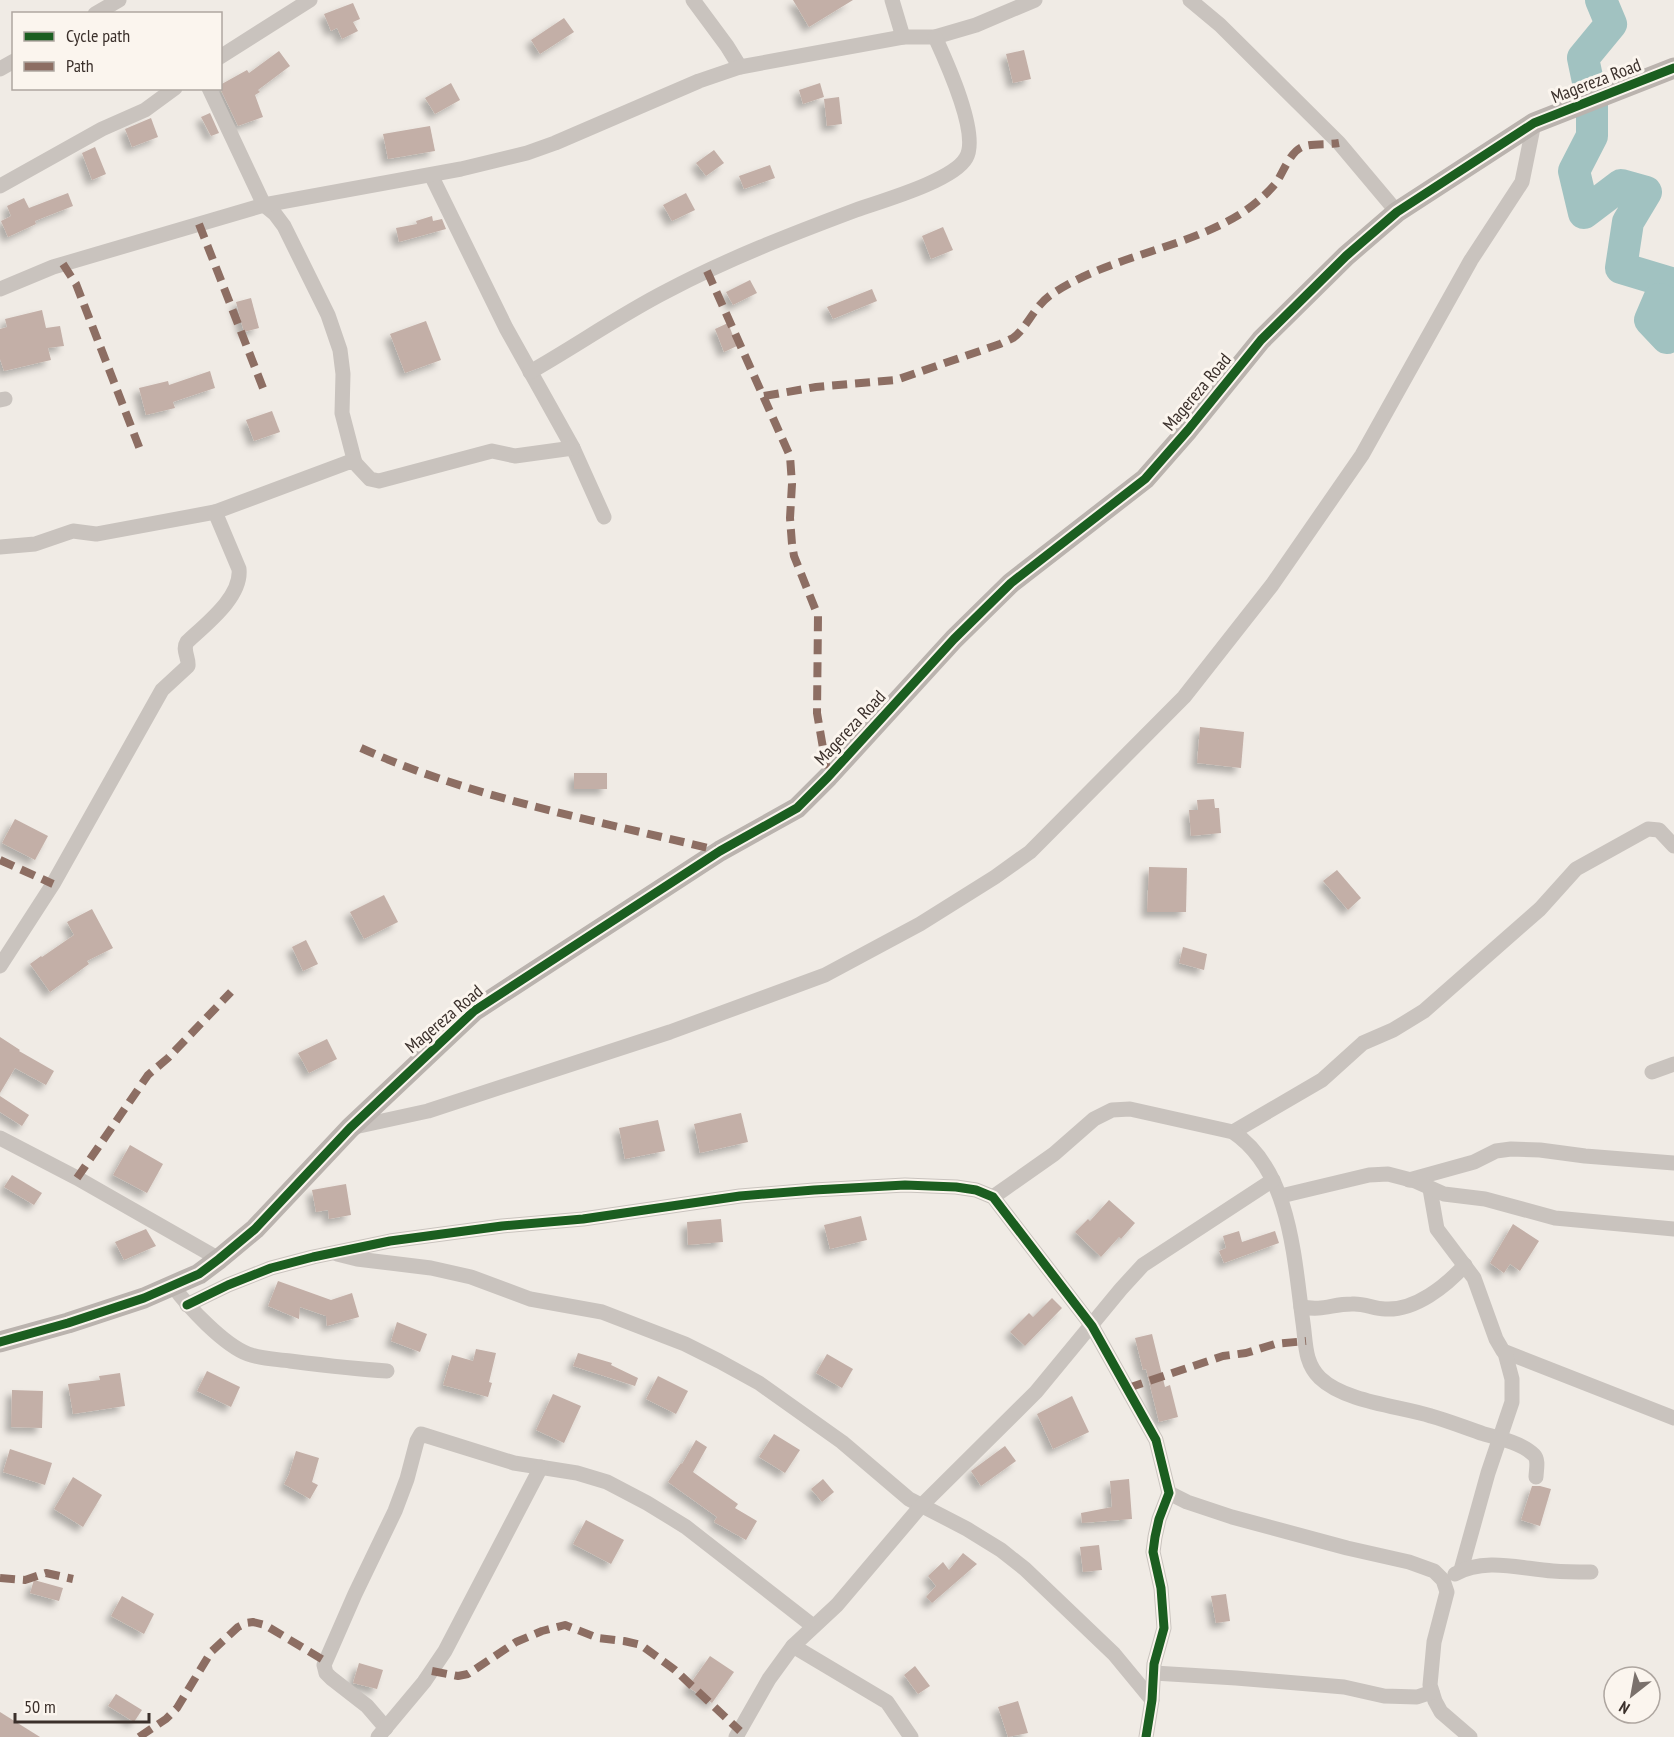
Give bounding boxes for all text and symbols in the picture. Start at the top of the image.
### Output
legend [12,12,222,90]
text: Cycle path [66,24,130,47]
street label: Magereza Road [1548,53,1644,108]
text: Path [66,54,94,77]
street label: Magereza Road [1157,348,1236,435]
street label: Magereza Road [809,685,890,770]
street label: Magereza Road [400,979,487,1058]
north arrow [1602,1665,1662,1725]
scale bar [15,1686,148,1724]
text: 50 m [24,1695,56,1718]
text: N [1615,1697,1633,1719]

